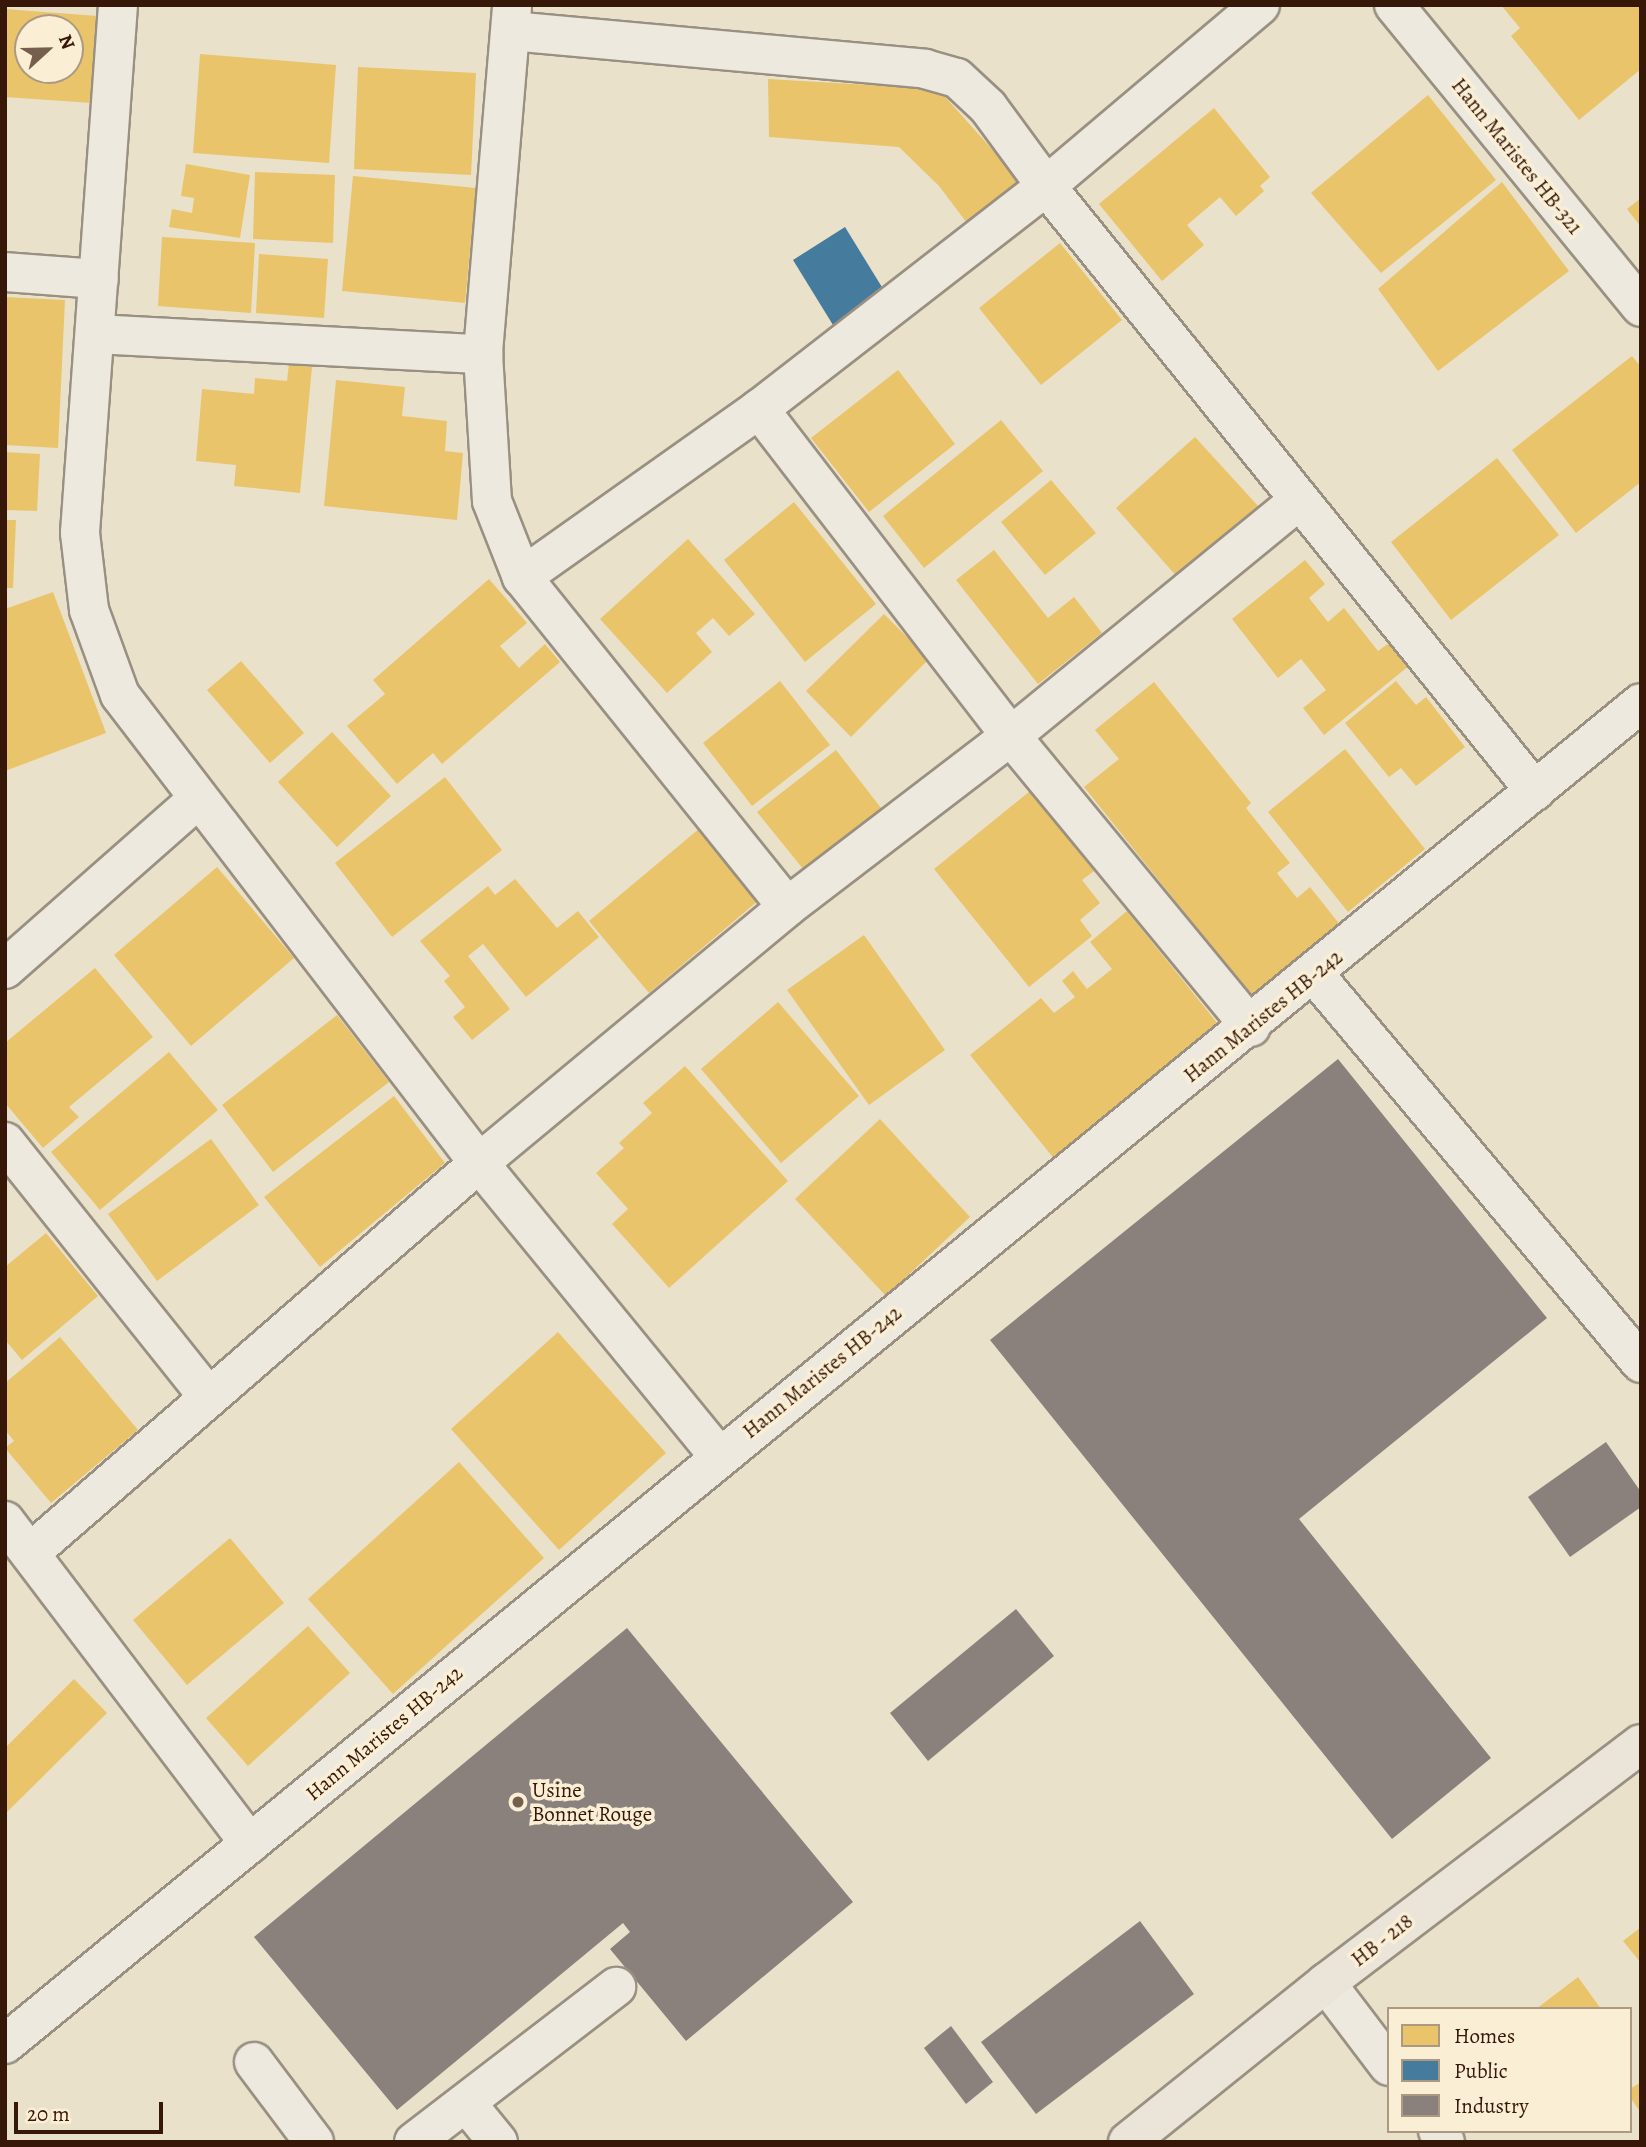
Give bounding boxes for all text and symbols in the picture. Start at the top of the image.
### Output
north arrow [14,14,84,84]
text: N [52,31,81,53]
street label: Hann Maristes HB-321 [1446,73,1588,239]
street label: Hann Maristes HB-242 [1179,944,1347,1088]
street label: Hann Maristes HB-242 [738,1300,906,1444]
street label: Hann Maristes HB-242 [300,1660,468,1806]
place label: Usine Bonnet Rouge [532,1777,652,1827]
marker: Usine Bonnet Rouge [510,1794,526,1810]
street label: HB - 218 [1346,1908,1418,1972]
legend [1387,2007,1632,2133]
text: Homes [1454,2022,1515,2050]
text: Public [1454,2057,1508,2085]
scale bar [18,2088,166,2132]
text: Industry [1454,2092,1529,2120]
text: 20 m [27,2100,70,2128]

